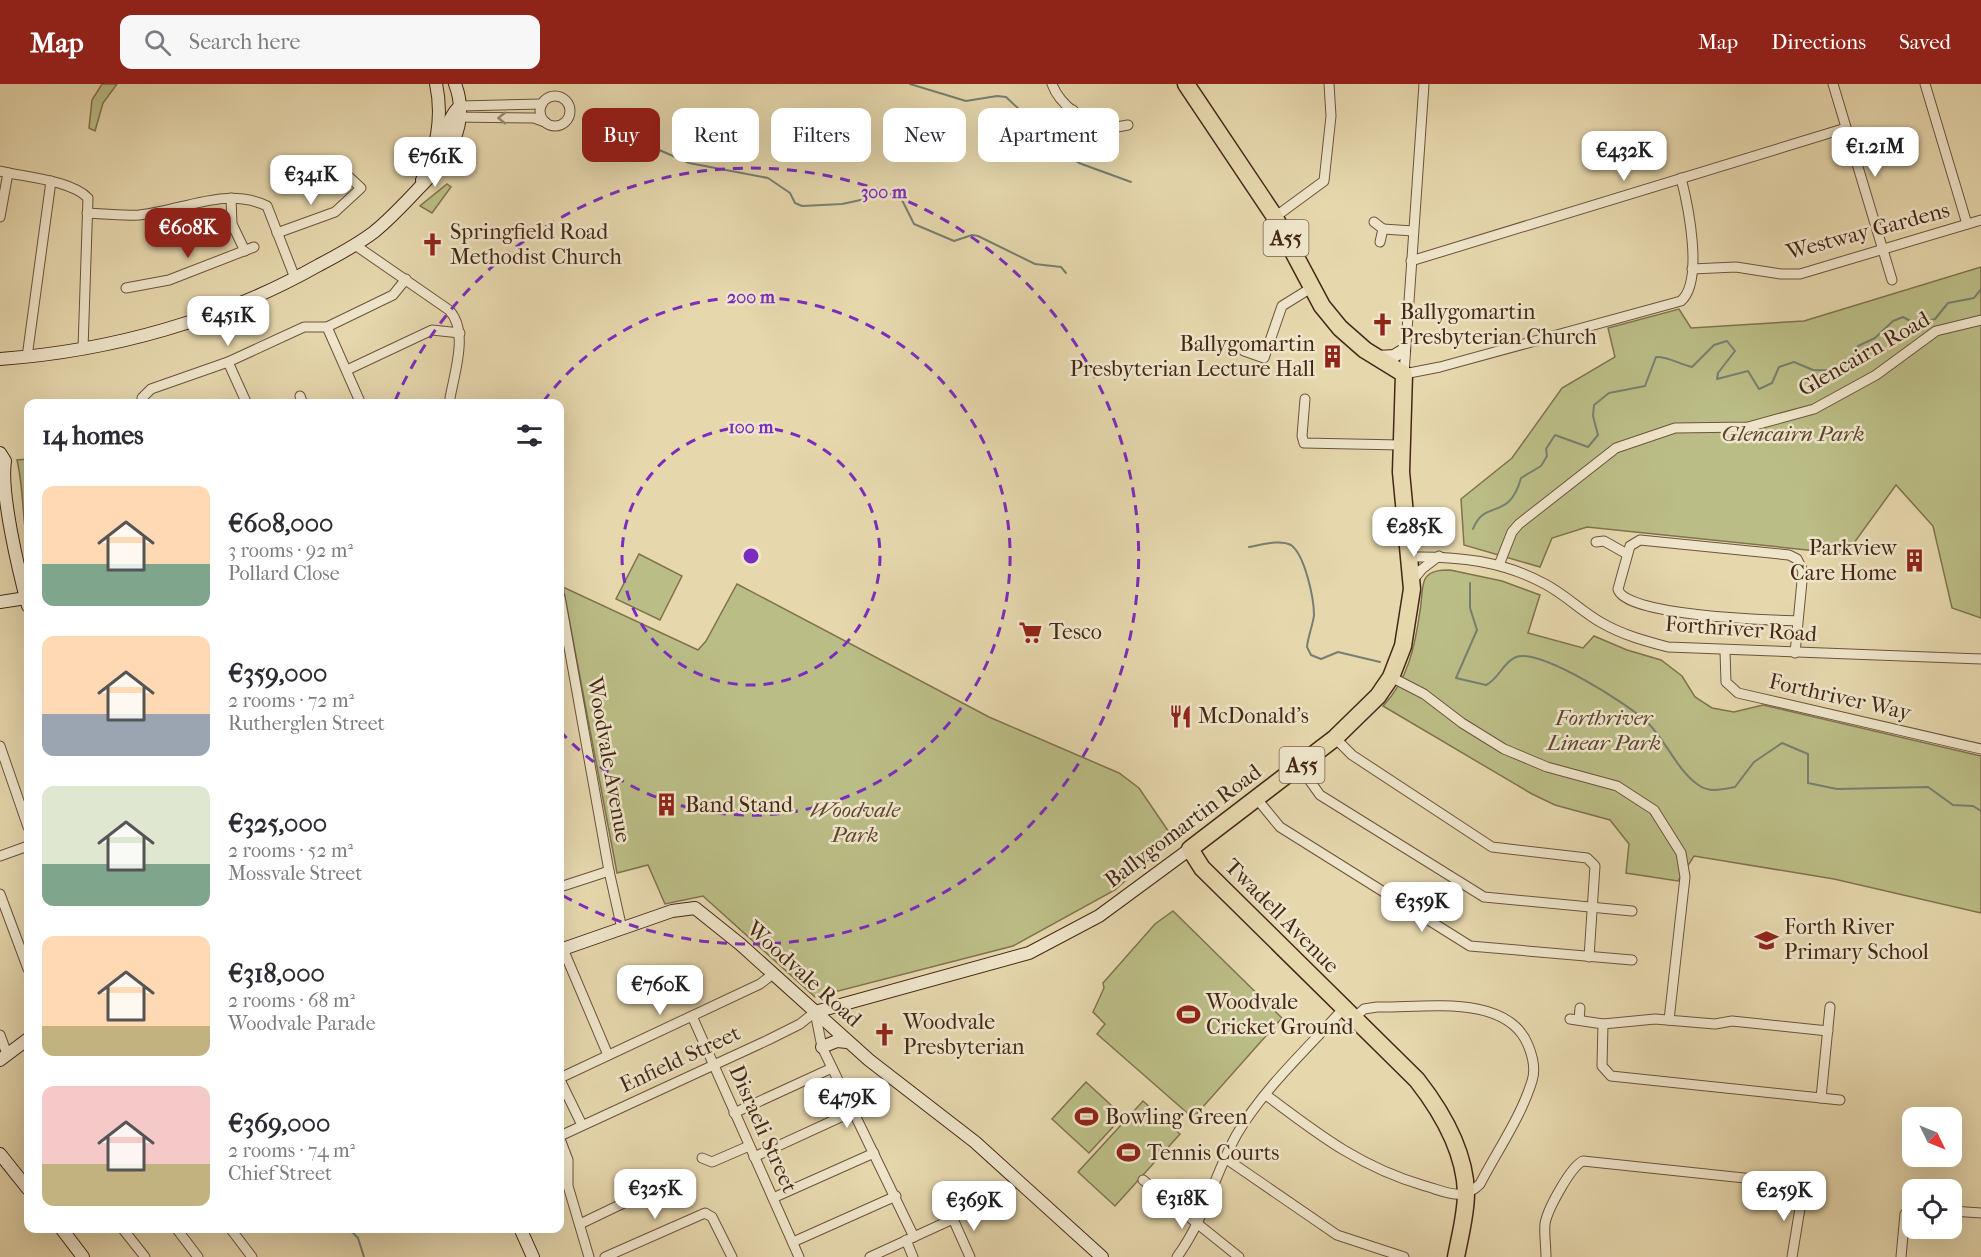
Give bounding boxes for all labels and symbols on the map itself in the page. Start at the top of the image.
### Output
one-way arrow [498,112,507,124]
pin: €1.21M [1826,127,1924,178]
pin: €432K [1582,131,1666,182]
pin: €761K [393,137,477,188]
pin: €341K [269,155,353,206]
text: 300 m [861,182,908,203]
street label: Westway Gardens [1783,197,1953,266]
pin: €608K [146,208,230,259]
place label: Springfield Road Methodist Church [450,219,622,270]
road number: A55 [1264,220,1308,256]
church icon: Springfield Road Methodist Church [419,232,445,258]
text: 200 m [727,287,776,308]
pin: €451K [186,296,270,347]
place label: Ballygomartin Presbyterian Church [1400,299,1598,350]
street label: Glencairn Road [1794,305,1935,402]
church icon: Ballygomartin Presbyterian Church [1369,312,1395,338]
place label: Ballygomartin Presbyterian Lecture Hall [1070,331,1315,382]
building icon: Ballygomartin Presbyterian Lecture Hall [1320,344,1346,370]
text: 100 m [728,417,775,438]
park label: Glencairn Park [1722,421,1864,447]
pin: €285K [1372,507,1456,558]
place label: Parkview Care Home [1790,535,1898,586]
centre of rings [741,546,761,566]
building icon: Parkview Care Home [1902,548,1928,574]
street label: Forthriver Road [1664,611,1819,647]
supermarket icon: Tesco [1018,619,1044,645]
place label: Tesco [1049,619,1102,645]
street label: Forthriver Way [1766,668,1915,726]
street label: Woodvale Avenue [581,674,636,845]
restaurant icon: McDonald's [1167,703,1193,729]
place label: McDonald's [1198,703,1309,729]
park label: Forthriver Linear Park [1545,705,1661,756]
road number: A55 [1280,747,1324,783]
street label: Ballygomartin Road [1100,758,1267,893]
building icon: Band Stand [654,792,680,818]
place label: Band Stand [685,792,794,818]
park label: Woodvale Park [810,797,901,848]
street label: Twadell Avenue [1219,853,1345,979]
pin: €359K [1380,882,1464,933]
place label: Forth River Primary School [1784,914,1929,965]
street label: Woodvale Road [740,915,868,1033]
school or university icon: Forth River Primary School [1753,927,1779,953]
pin: €760K [618,965,702,1016]
place label: Woodvale Cricket Ground [1205,989,1354,1040]
sports icon: Woodvale Cricket Ground [1175,1002,1201,1028]
place label: Woodvale Presbyterian [902,1009,1025,1060]
street label: Enfield Street [616,1020,745,1098]
church icon: Woodvale Presbyterian [872,1022,898,1048]
street label: Disraeli Street [723,1061,803,1197]
pin: €479K [805,1078,889,1129]
sports icon: Bowling Green [1074,1104,1100,1130]
place label: Bowling Green [1105,1104,1248,1130]
north arrow [1902,1107,1962,1167]
sports icon: Tennis Courts [1116,1140,1142,1166]
place label: Tennis Courts [1147,1140,1279,1166]
pin: €325K [613,1169,697,1220]
pin: €259K [1742,1171,1826,1222]
pin: €318K [1140,1179,1224,1230]
pin: €369K [932,1181,1016,1232]

